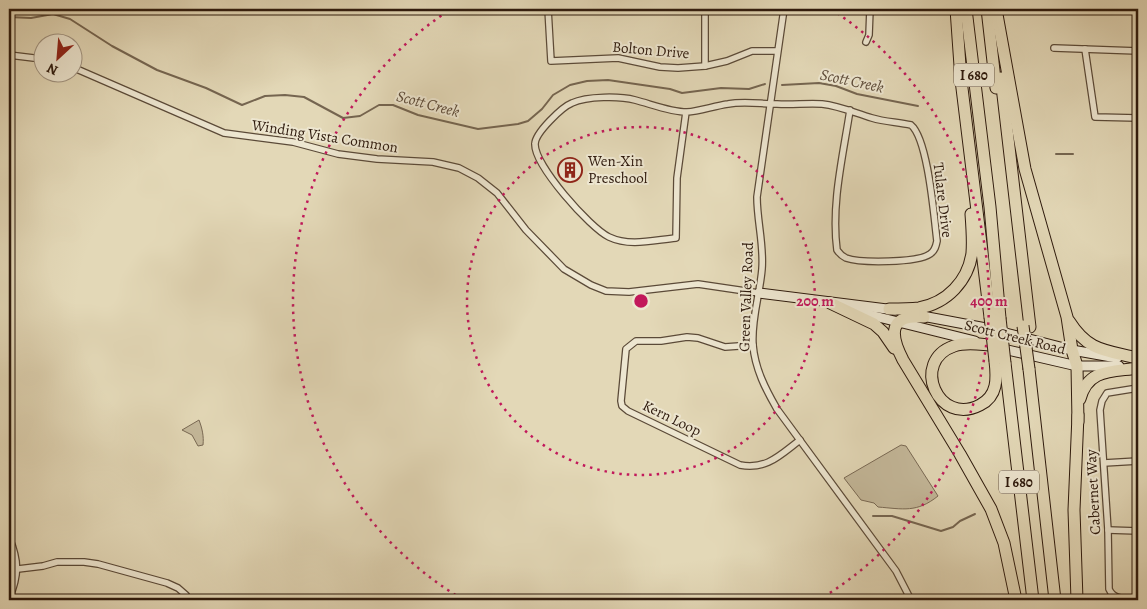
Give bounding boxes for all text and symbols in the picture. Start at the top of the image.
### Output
north arrow [32,32,82,82]
street label: Bolton Drive [612,37,691,63]
text: N [44,58,61,80]
water label: Scott Creek [818,64,886,98]
road number: I 680 [954,64,994,86]
water label: Scott Creek [394,85,462,123]
street label: Winding Vista Common [249,114,400,157]
place label: Wen-Xin Preschool [587,151,648,188]
building icon: Wen-Xin Preschool [557,157,583,183]
street label: Tulare Drive [928,161,958,239]
street label: Green Valley Road [734,241,758,352]
text: 200 m [796,291,834,311]
text: 400 m [970,291,1008,311]
centre of rings [632,292,650,310]
street label: Scott Creek Road [962,315,1069,360]
street label: Kern Loop [639,395,705,441]
street label: Cabernet Way [1081,448,1105,535]
road number: I 680 [999,471,1039,494]

